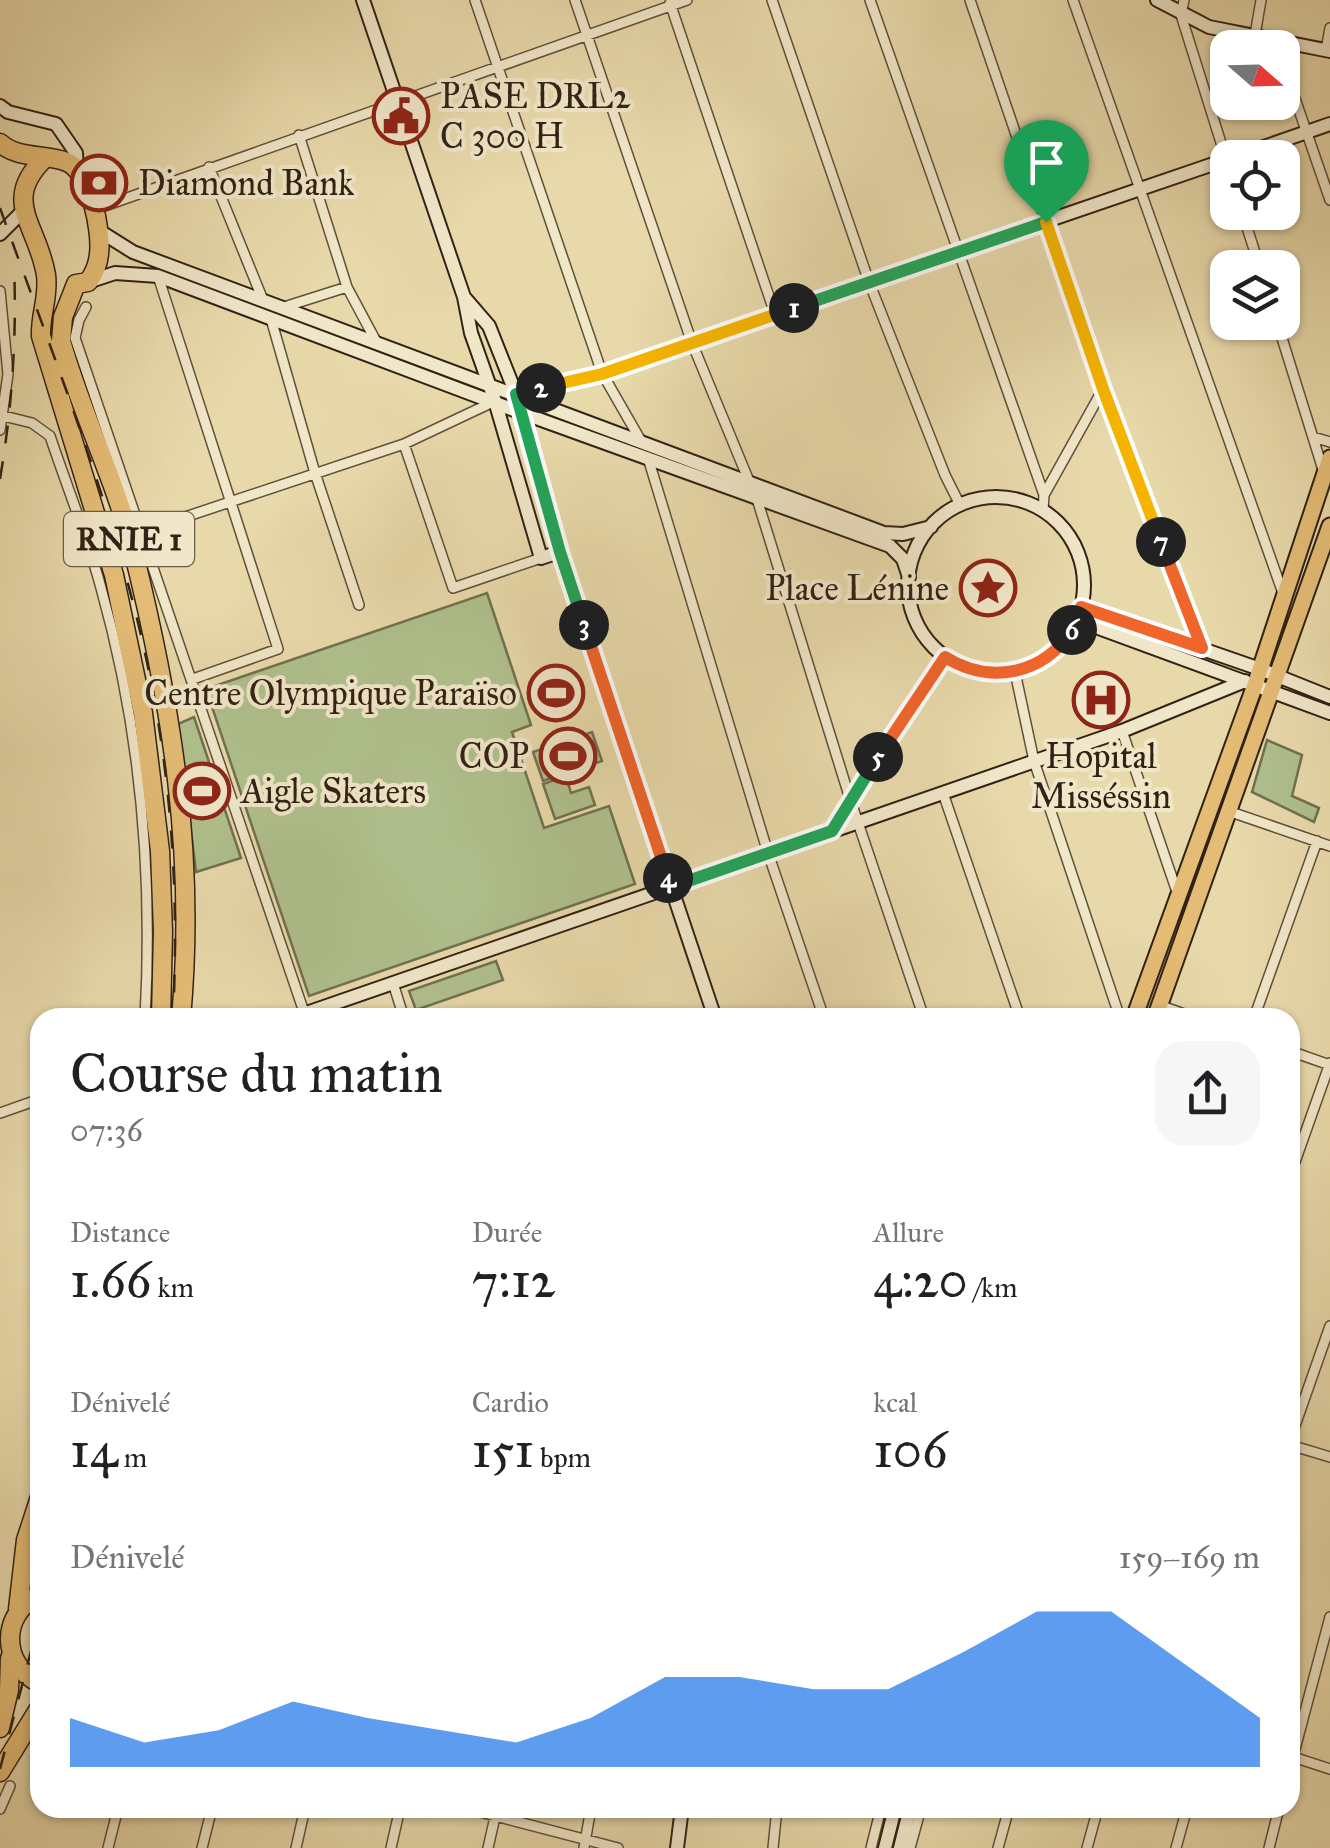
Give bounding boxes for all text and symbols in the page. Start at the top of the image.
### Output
north arrow [1210,30,1300,120]
map controls [1210,30,1300,340]
place label: PASE DRL2 C 300 H [440,75,631,158]
public building icon: PASE DRL2 C 300 H [371,86,431,146]
pin [1004,120,1089,223]
icon: arrive [1019,135,1074,190]
button: locate [1210,140,1300,230]
bank icon: Diamond Bank [69,153,129,213]
place label: Diamond Bank [138,162,355,205]
button: layers [1210,250,1300,340]
pin: 1 [769,283,819,333]
text: 1 [788,290,800,325]
pin: 2 [516,363,566,413]
text: 2 [534,370,548,405]
road number: RNIE 1 [64,512,194,566]
pin: 7 [1136,517,1186,567]
text: 7 [1154,524,1168,559]
place icon: Place Lénine [958,558,1018,618]
place label: Place Lénine [765,567,949,610]
pin: 3 [559,600,609,650]
pin: 6 [1047,605,1097,655]
text: 3 [578,607,590,642]
text: 6 [1065,612,1079,647]
sports icon: Centre Olympique Paraïso [526,663,586,723]
hospital icon: Hopital Misséssin [1071,670,1131,730]
place label: Centre Olympique Paraïso [144,672,517,715]
sports icon: COP [538,726,598,786]
pin: 5 [853,732,903,782]
place label: COP [459,735,529,778]
place label: Hopital Misséssin [1031,735,1171,818]
text: 5 [871,739,885,774]
sports icon: Aigle Skaters [172,761,232,821]
place label: Aigle Skaters [239,770,426,813]
pin: 4 [643,853,693,903]
text: 4 [660,860,676,895]
text: Course du matin [70,1040,443,1107]
button: share [1155,1041,1260,1146]
text: 07:36 [70,1111,143,1150]
text: Distance [70,1215,170,1250]
text: Durée [472,1215,542,1250]
text: Allure [873,1215,944,1250]
text: 1.66 [70,1250,151,1311]
text: 7:12 [472,1250,555,1311]
text: 4:20 [873,1250,968,1311]
text: km [151,1270,194,1305]
text: /km [968,1270,1018,1305]
text: Dénivelé [70,1385,170,1420]
text: Cardio [472,1385,549,1420]
text: kcal [873,1385,917,1420]
text: 14 [70,1420,118,1481]
text: 151 [472,1420,534,1481]
text: 106 [873,1420,948,1481]
text: m [118,1440,147,1475]
text: bpm [534,1440,591,1475]
text: Dénivelé [70,1538,185,1577]
text: 159–169 m [1119,1538,1260,1577]

